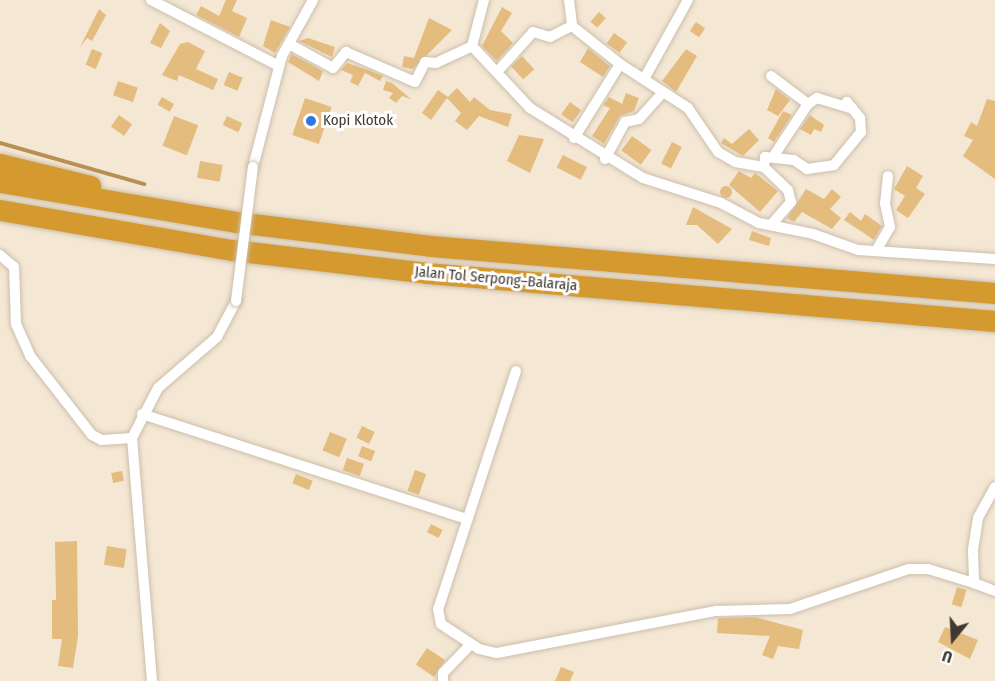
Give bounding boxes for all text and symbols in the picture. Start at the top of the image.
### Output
place label: Kopi Klotok [323,112,393,130]
marker: Kopi Klotok [304,114,318,128]
street label: Jalan Tol Serpong–Balaraja [414,263,578,295]
north arrow [923,609,983,669]
text: U [940,646,955,667]

